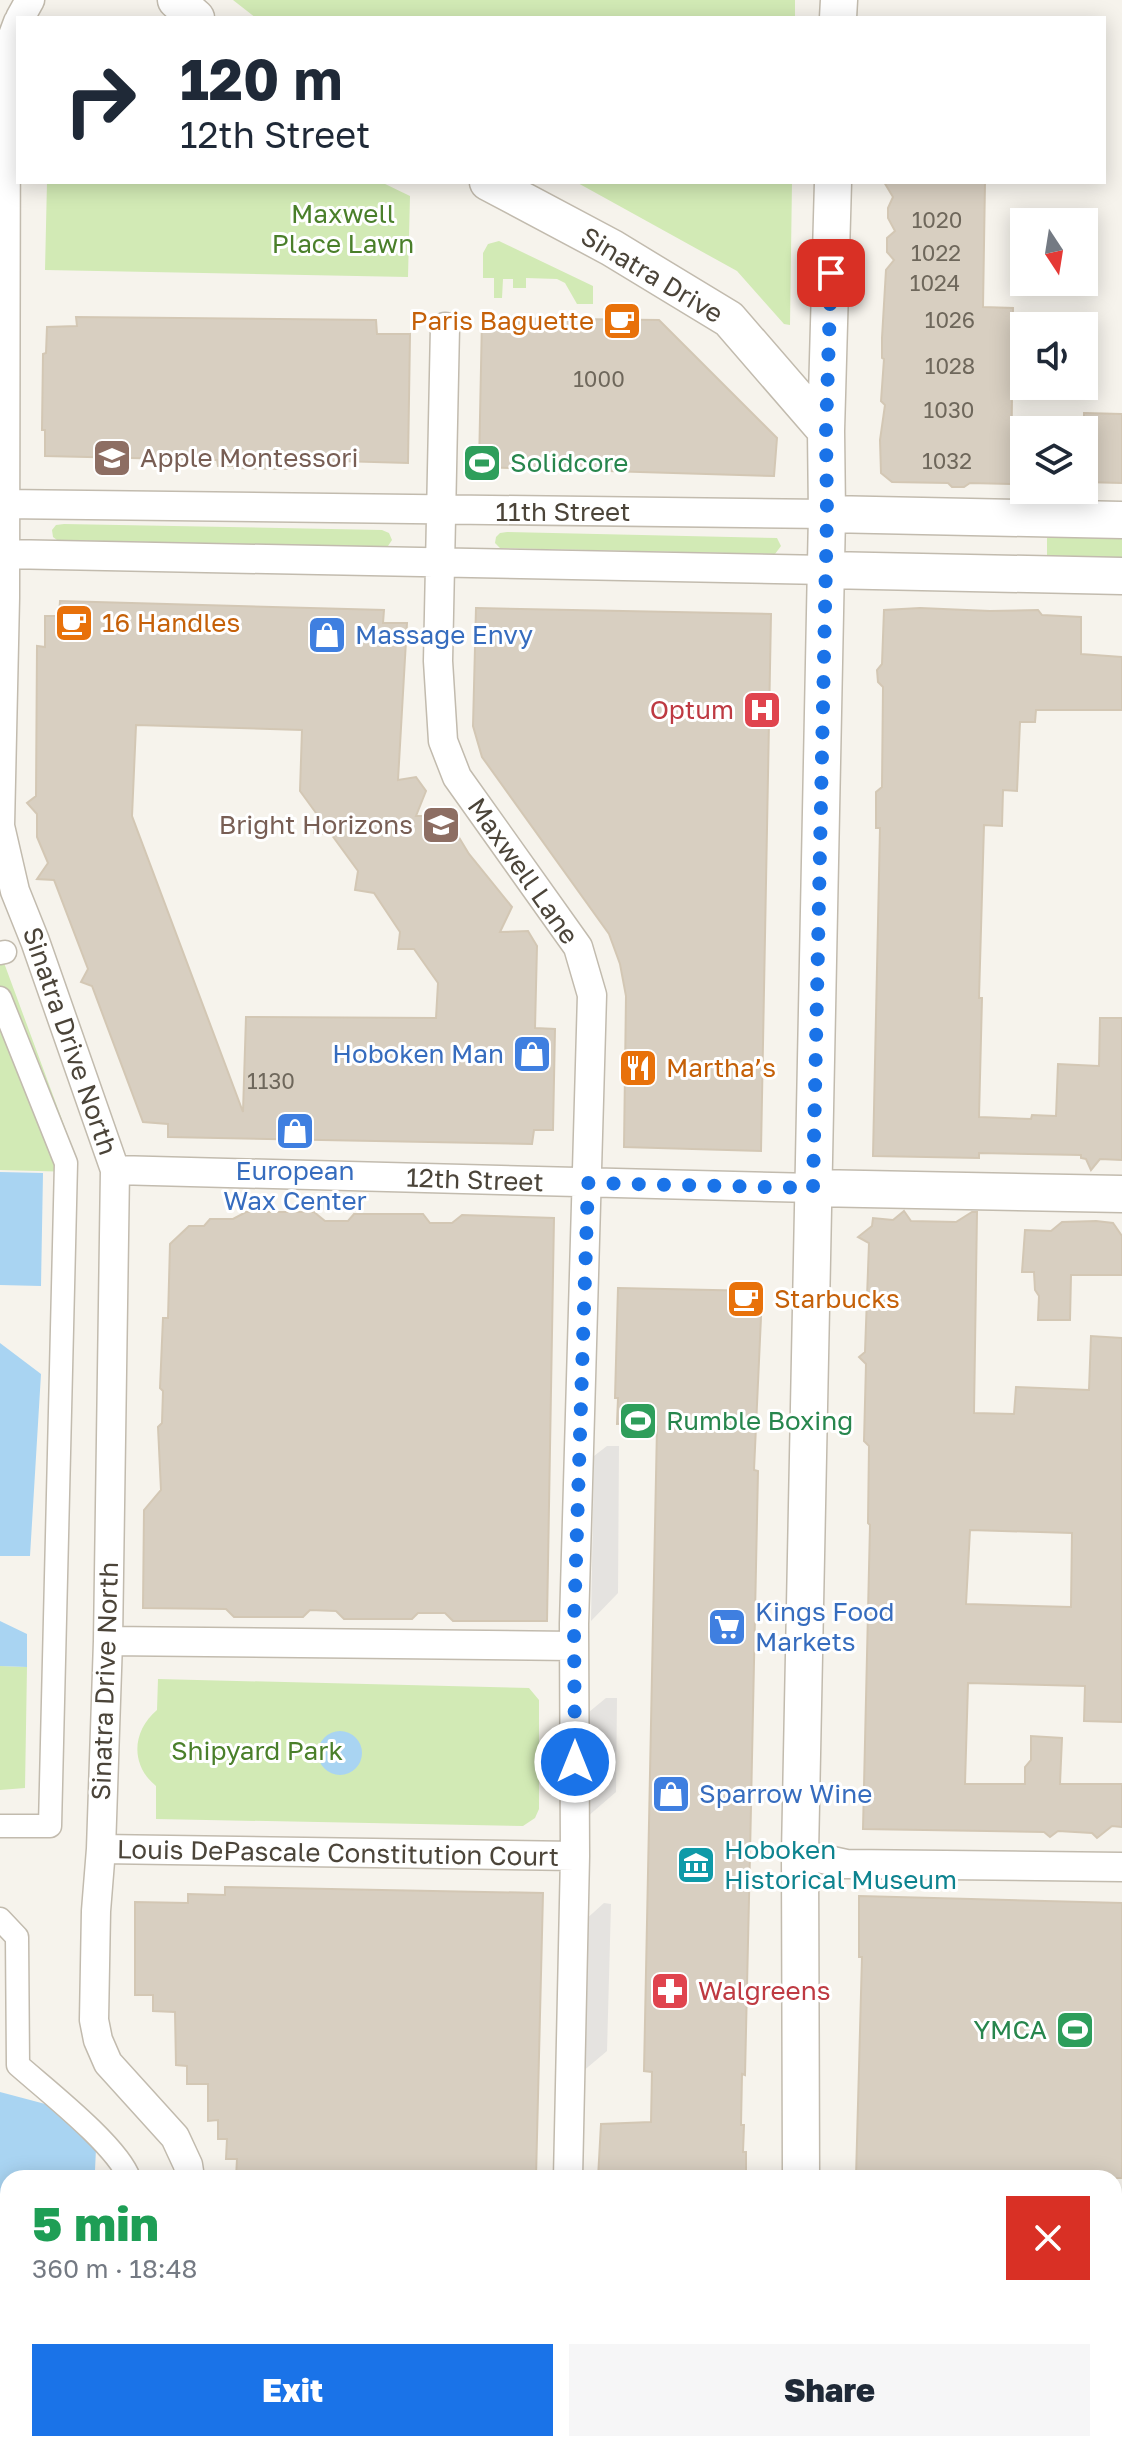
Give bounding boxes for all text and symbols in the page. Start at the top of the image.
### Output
text: 120 m [180,45,342,112]
icon: right [48,48,152,152]
text: 12th Street [180,113,370,156]
park label: Maxwell Place Lawn [272,198,414,259]
house number: 1020 [912,206,962,233]
north arrow [1010,208,1098,296]
map controls [1010,208,1098,504]
street label: Sinatra Drive [576,220,729,329]
pin [797,239,865,307]
house number: 1022 [911,239,961,266]
icon: arrive [809,251,853,295]
house number: 1024 [910,269,960,296]
cafe icon: Paris Baguette [601,300,643,342]
place label: Paris Baguette [411,305,594,336]
house number: 1026 [925,306,975,333]
button: sound [1010,312,1098,400]
house number: 1028 [925,352,975,379]
house number: 1000 [573,365,625,392]
house number: 1030 [924,396,974,423]
button: layers [1010,416,1098,504]
school or university icon: Apple Montessori [91,437,133,479]
place label: Apple Montessori [140,442,358,473]
sports icon: Solidcore [461,442,503,484]
place label: Solidcore [510,447,628,478]
house number: 1032 [922,447,972,474]
street label: 11th Street [495,496,631,527]
cafe icon: 16 Handles [53,602,95,644]
place label: 16 Handles [102,607,240,638]
shop icon: Massage Envy [306,614,348,656]
place label: Massage Envy [355,619,534,650]
hospital icon: Optum [741,689,783,731]
place label: Optum [650,694,734,725]
street label: Maxwell Lane [462,792,585,950]
school or university icon: Bright Horizons [420,804,462,846]
place label: Bright Horizons [219,809,413,840]
street label: Sinatra Drive North [17,923,124,1159]
shop icon: Hoboken Man [511,1033,553,1075]
place label: Hoboken Man [332,1038,504,1069]
restaurant icon: Martha’s [617,1047,659,1089]
place label: Martha’s [666,1052,776,1083]
house number: 1130 [247,1067,295,1094]
shop icon: European Wax Center [274,1110,316,1152]
place label: European Wax Center [223,1155,367,1216]
street label: 12th Street [406,1162,544,1197]
cafe icon: Starbucks [725,1278,767,1320]
place label: Starbucks [774,1283,900,1314]
sports icon: Rumble Boxing [617,1400,659,1442]
place label: Rumble Boxing [666,1405,853,1436]
street label: Sinatra Drive North [85,1561,124,1801]
place label: Kings Food Markets [755,1596,895,1657]
supermarket icon: Kings Food Markets [706,1606,748,1648]
position arrow [533,1720,617,1804]
park label: Shipyard Park [171,1735,343,1766]
shop icon: Sparrow Wine [650,1773,692,1815]
place label: Sparrow Wine [699,1778,872,1809]
street label: Louis DePascale Constitution Court [117,1833,559,1872]
place label: Hoboken Historical Museum [724,1834,957,1895]
museum icon: Hoboken Historical Museum [675,1844,717,1886]
pharmacy icon: Walgreens [649,1970,691,2012]
place label: Walgreens [698,1975,830,2006]
sports icon: YMCA [1054,2009,1096,2051]
place label: YMCA [973,2014,1047,2045]
text: 5 min [32,2194,159,2252]
button: close [1006,2196,1090,2280]
text: 360 m · 18:48 [32,2253,197,2284]
button: Exit [32,2344,553,2436]
button: Share [569,2344,1090,2436]

